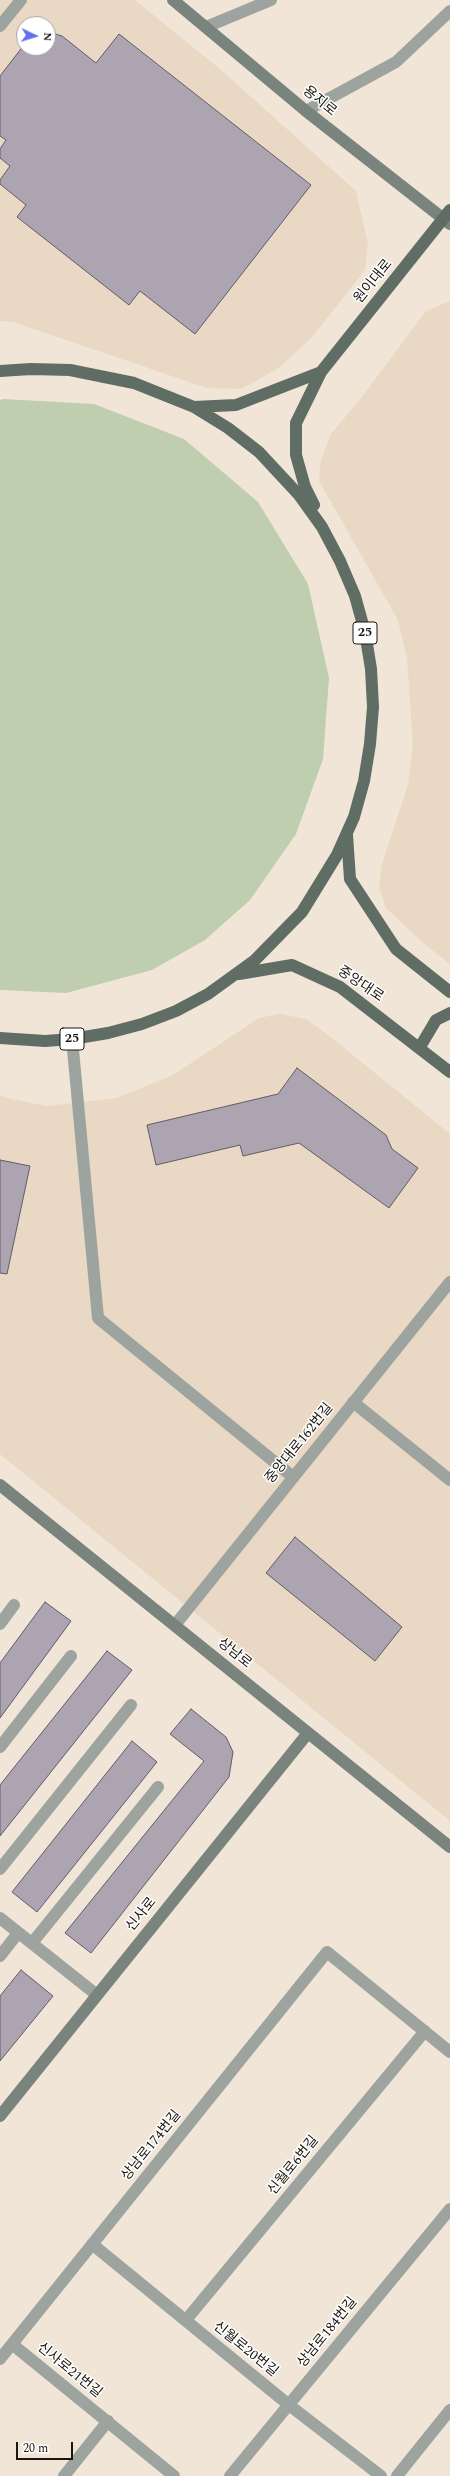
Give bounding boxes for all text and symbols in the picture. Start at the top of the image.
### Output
north arrow [16,16,56,56]
text: N [39,32,56,42]
street label: 용지로 [299,83,339,121]
street label: 원이대로 [351,257,397,307]
road number: 25 [353,622,377,644]
street label: 중앙대로 [334,964,386,1006]
road number: 25 [60,1028,84,1050]
street label: 중앙대로162번길 [263,1401,337,1487]
street label: 상남로 [214,1635,254,1673]
street label: 신사로 [123,1895,161,1935]
street label: 상남로174번길 [119,2108,185,2184]
street label: 신월로6번길 [265,2133,323,2199]
street label: 상남로184번길 [295,2295,361,2371]
street label: 신월로20번길 [209,2319,281,2381]
street label: 신사로21번길 [33,2340,105,2402]
scale bar [18,2434,75,2460]
text: 20 m [23,2439,48,2458]

